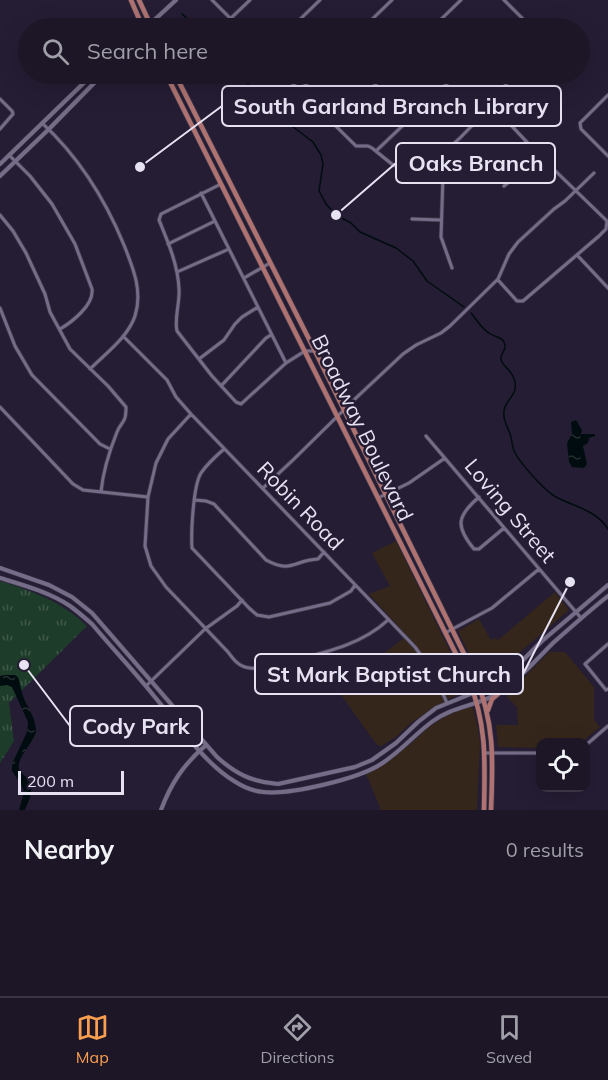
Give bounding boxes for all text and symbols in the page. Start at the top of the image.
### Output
search box [18,18,590,84]
icon: search [39,35,72,68]
text: Search here [87,37,208,65]
callout: South Garland Branch Library [222,86,561,126]
text: South Garland Branch Library [234,92,549,120]
callout: Oaks Branch [396,143,555,183]
text: Oaks Branch [409,149,543,177]
street label: Broadway Boulevard [306,330,419,525]
street label: Loving Street [460,453,562,568]
street label: Robin Road [252,456,349,555]
callout: St Mark Baptist Church [255,654,523,694]
text: St Mark Baptist Church [267,660,511,688]
callout: Cody Park [70,706,202,746]
text: Cody Park [82,712,191,740]
map controls [536,738,590,792]
button: locate [536,738,590,792]
scale bar [18,768,124,796]
text: 200 m [27,771,74,791]
text: Nearby [24,833,114,866]
text: 0 results [506,837,584,862]
tab: Map [76,1011,109,1067]
tab: Directions [260,1011,334,1067]
tab: Saved [486,1011,532,1067]

